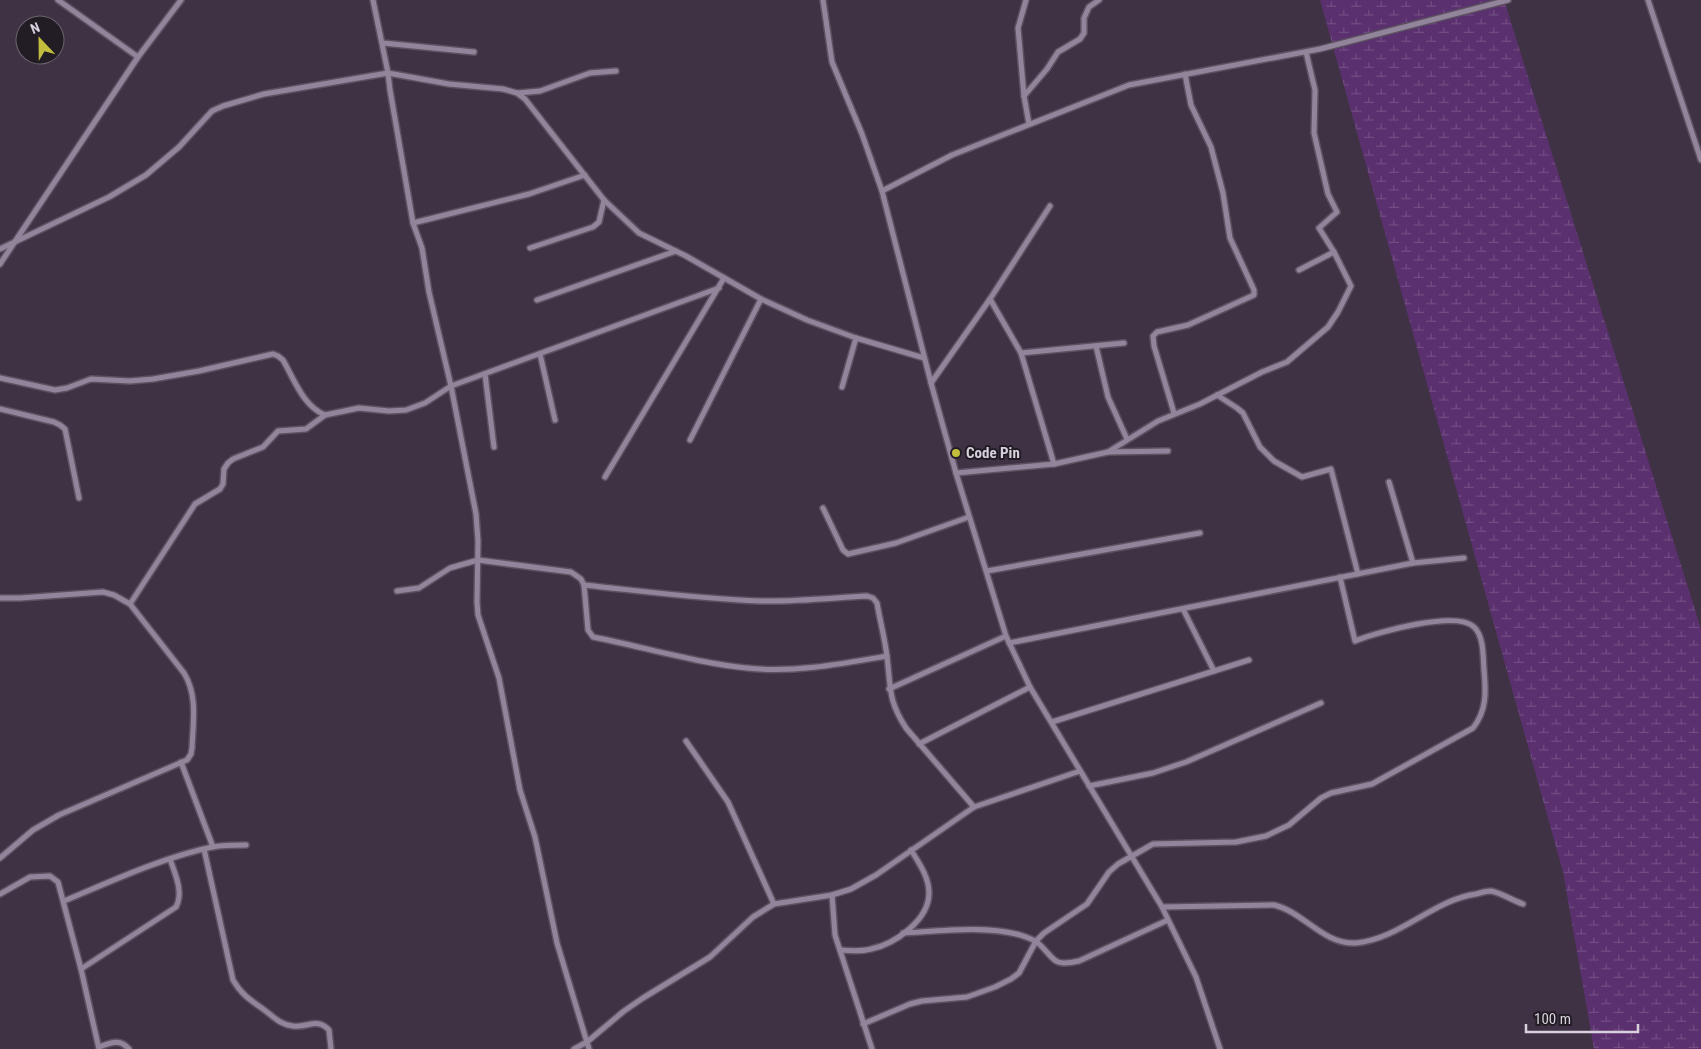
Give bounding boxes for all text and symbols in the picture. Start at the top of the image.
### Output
north arrow [15,15,65,65]
text: N [28,19,42,37]
place label: Code Pin [966,444,1020,462]
marker: Code Pin [950,447,962,459]
scale bar [1526,1002,1638,1034]
text: 100 m [1534,1010,1571,1028]

